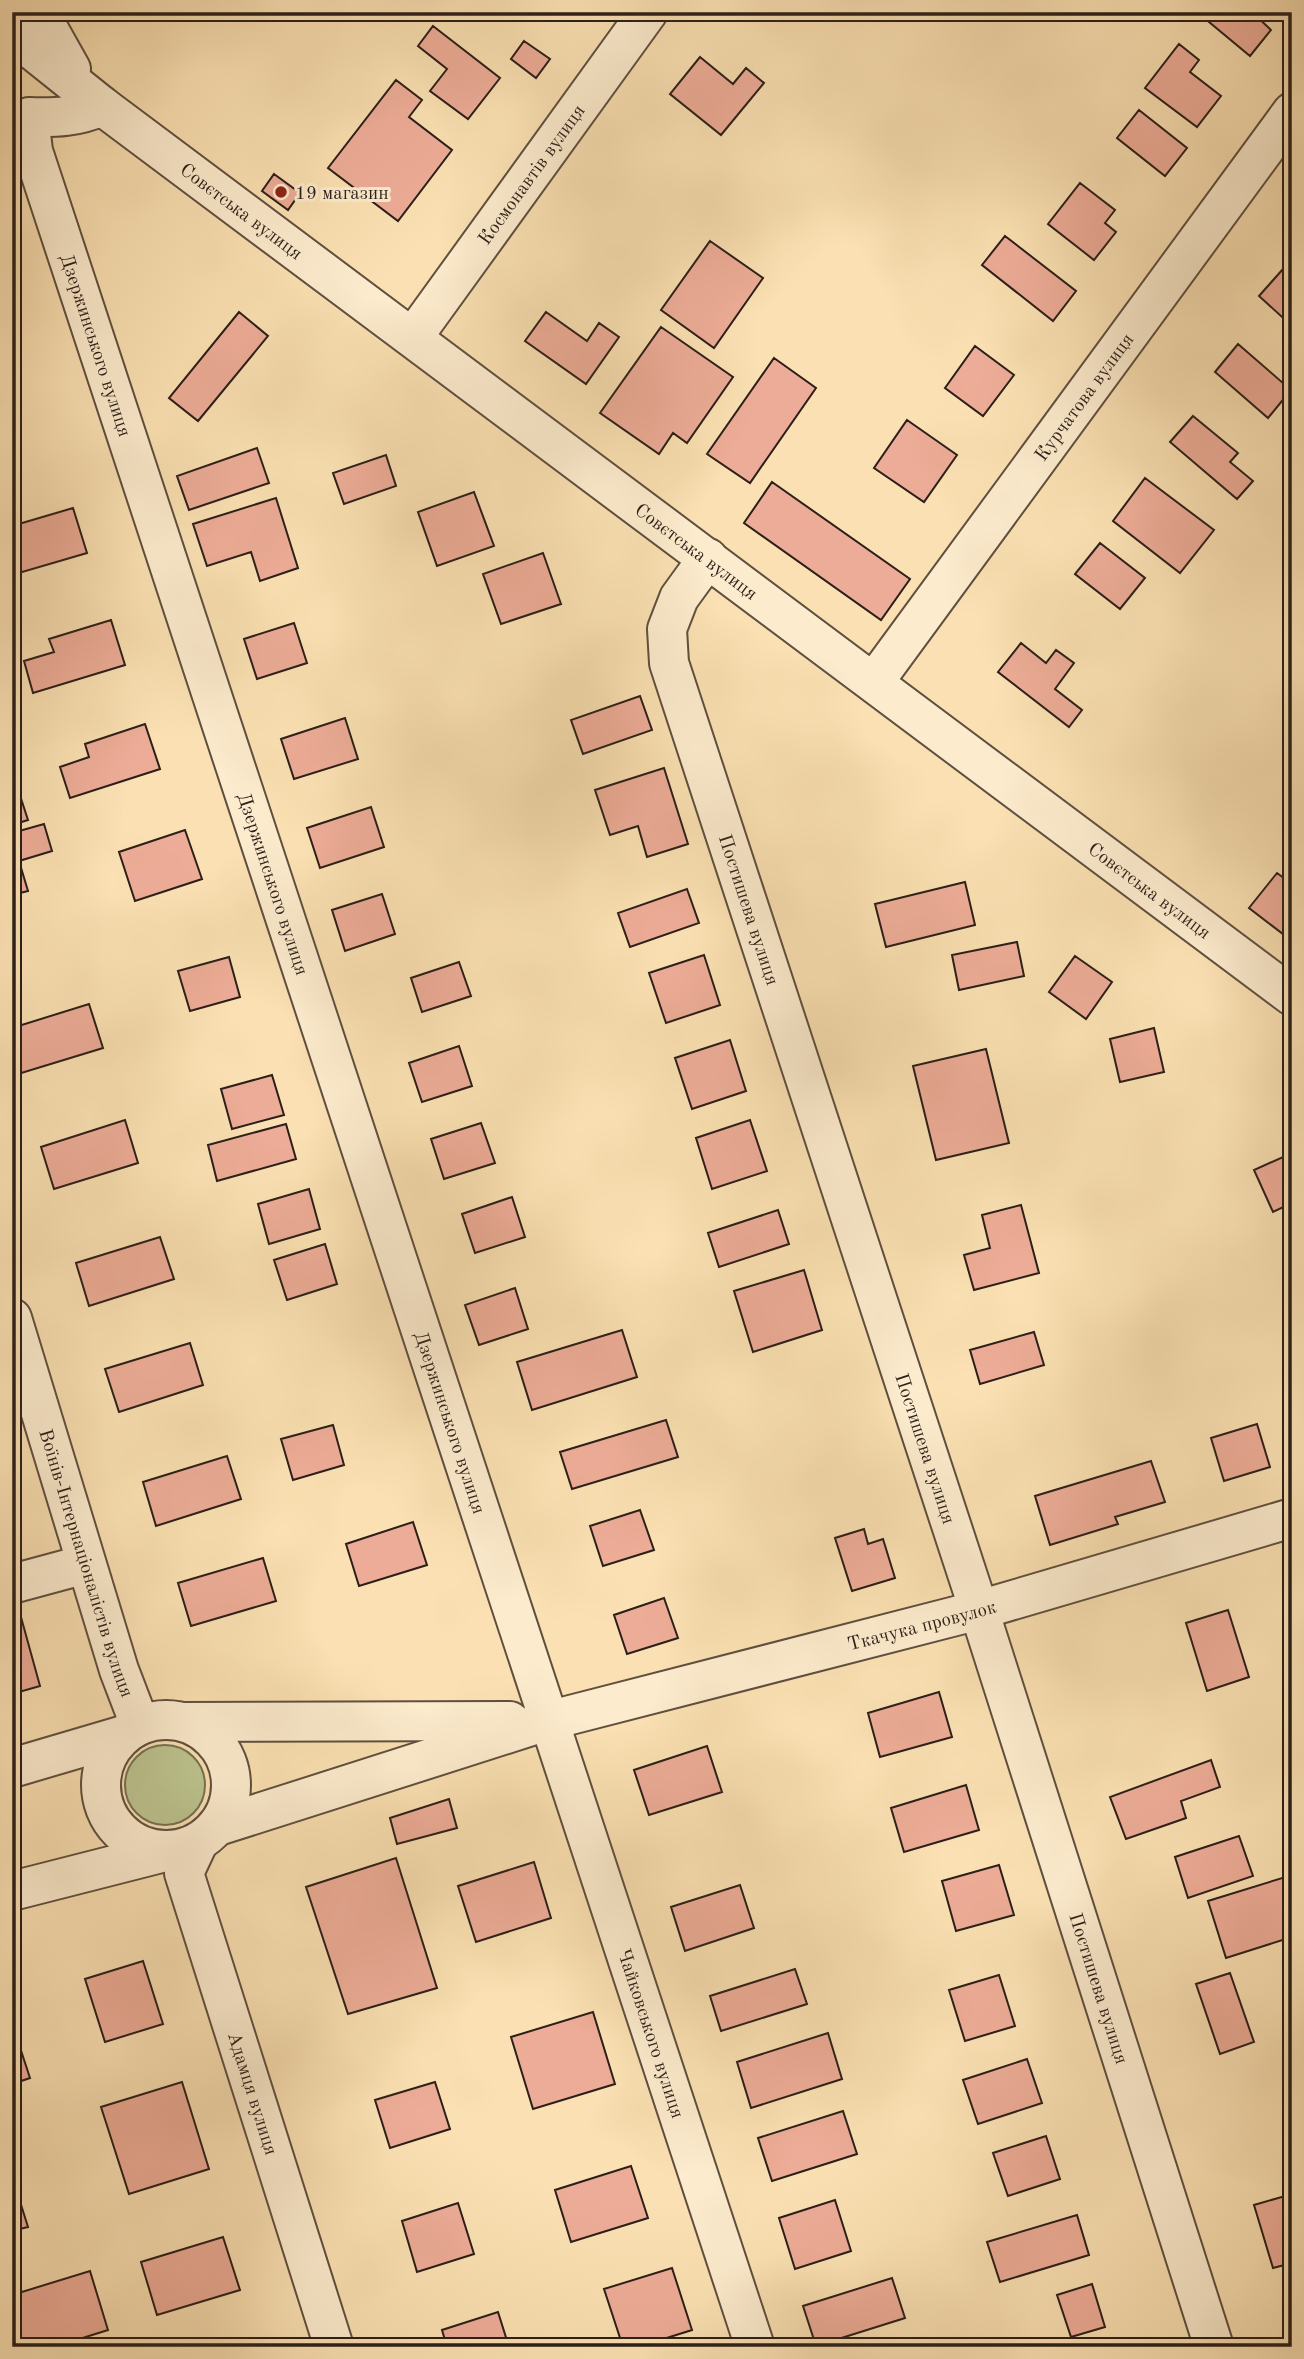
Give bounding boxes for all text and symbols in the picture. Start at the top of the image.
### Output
street label: Космонавтів вулиця [476,102,590,249]
street label: Совєтська вулиця [176,161,305,264]
marker: 19 магазин [273,184,289,200]
place label: 19 магазин [295,185,389,204]
street label: Дзержинського вулиця [56,252,133,439]
street label: Курчатова вулиця [1032,331,1138,465]
street label: Совєтська вулиця [631,501,760,605]
street label: Дзержинського вулиця [233,791,310,978]
street label: Постишева вулиця [714,833,781,988]
street label: Совєтська вулиця [1084,840,1213,944]
street label: Дзержинського вулиця [410,1330,487,1517]
street label: Постишева вулиця [890,1371,957,1527]
street label: Воїнів-Інтернаціоналістів вулиця [34,1427,136,1700]
street label: Ткачука провулок [846,1598,999,1655]
street label: Постишева вулиця [1064,1911,1130,2067]
street label: Чайковського вулиця [613,1947,686,2121]
street label: Адамця вулиця [223,2030,280,2158]

